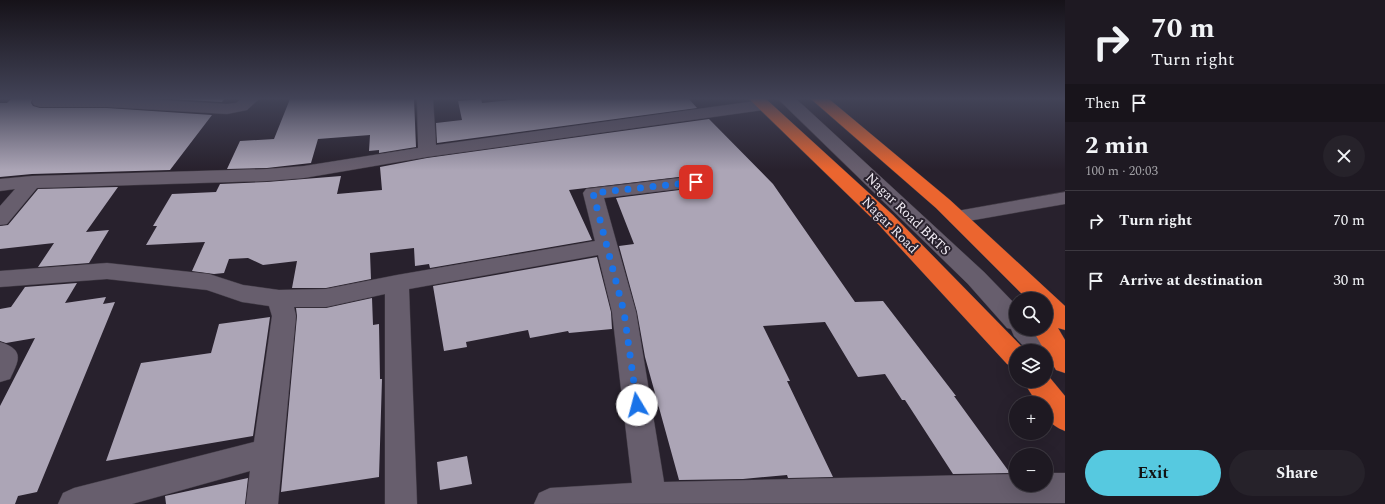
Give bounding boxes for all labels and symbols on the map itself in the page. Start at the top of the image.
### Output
pin [679,165,713,199]
street label: Nagar Road BRTS [862,169,954,259]
street label: Nagar Road [858,193,922,257]
position arrow [616,384,658,426]

